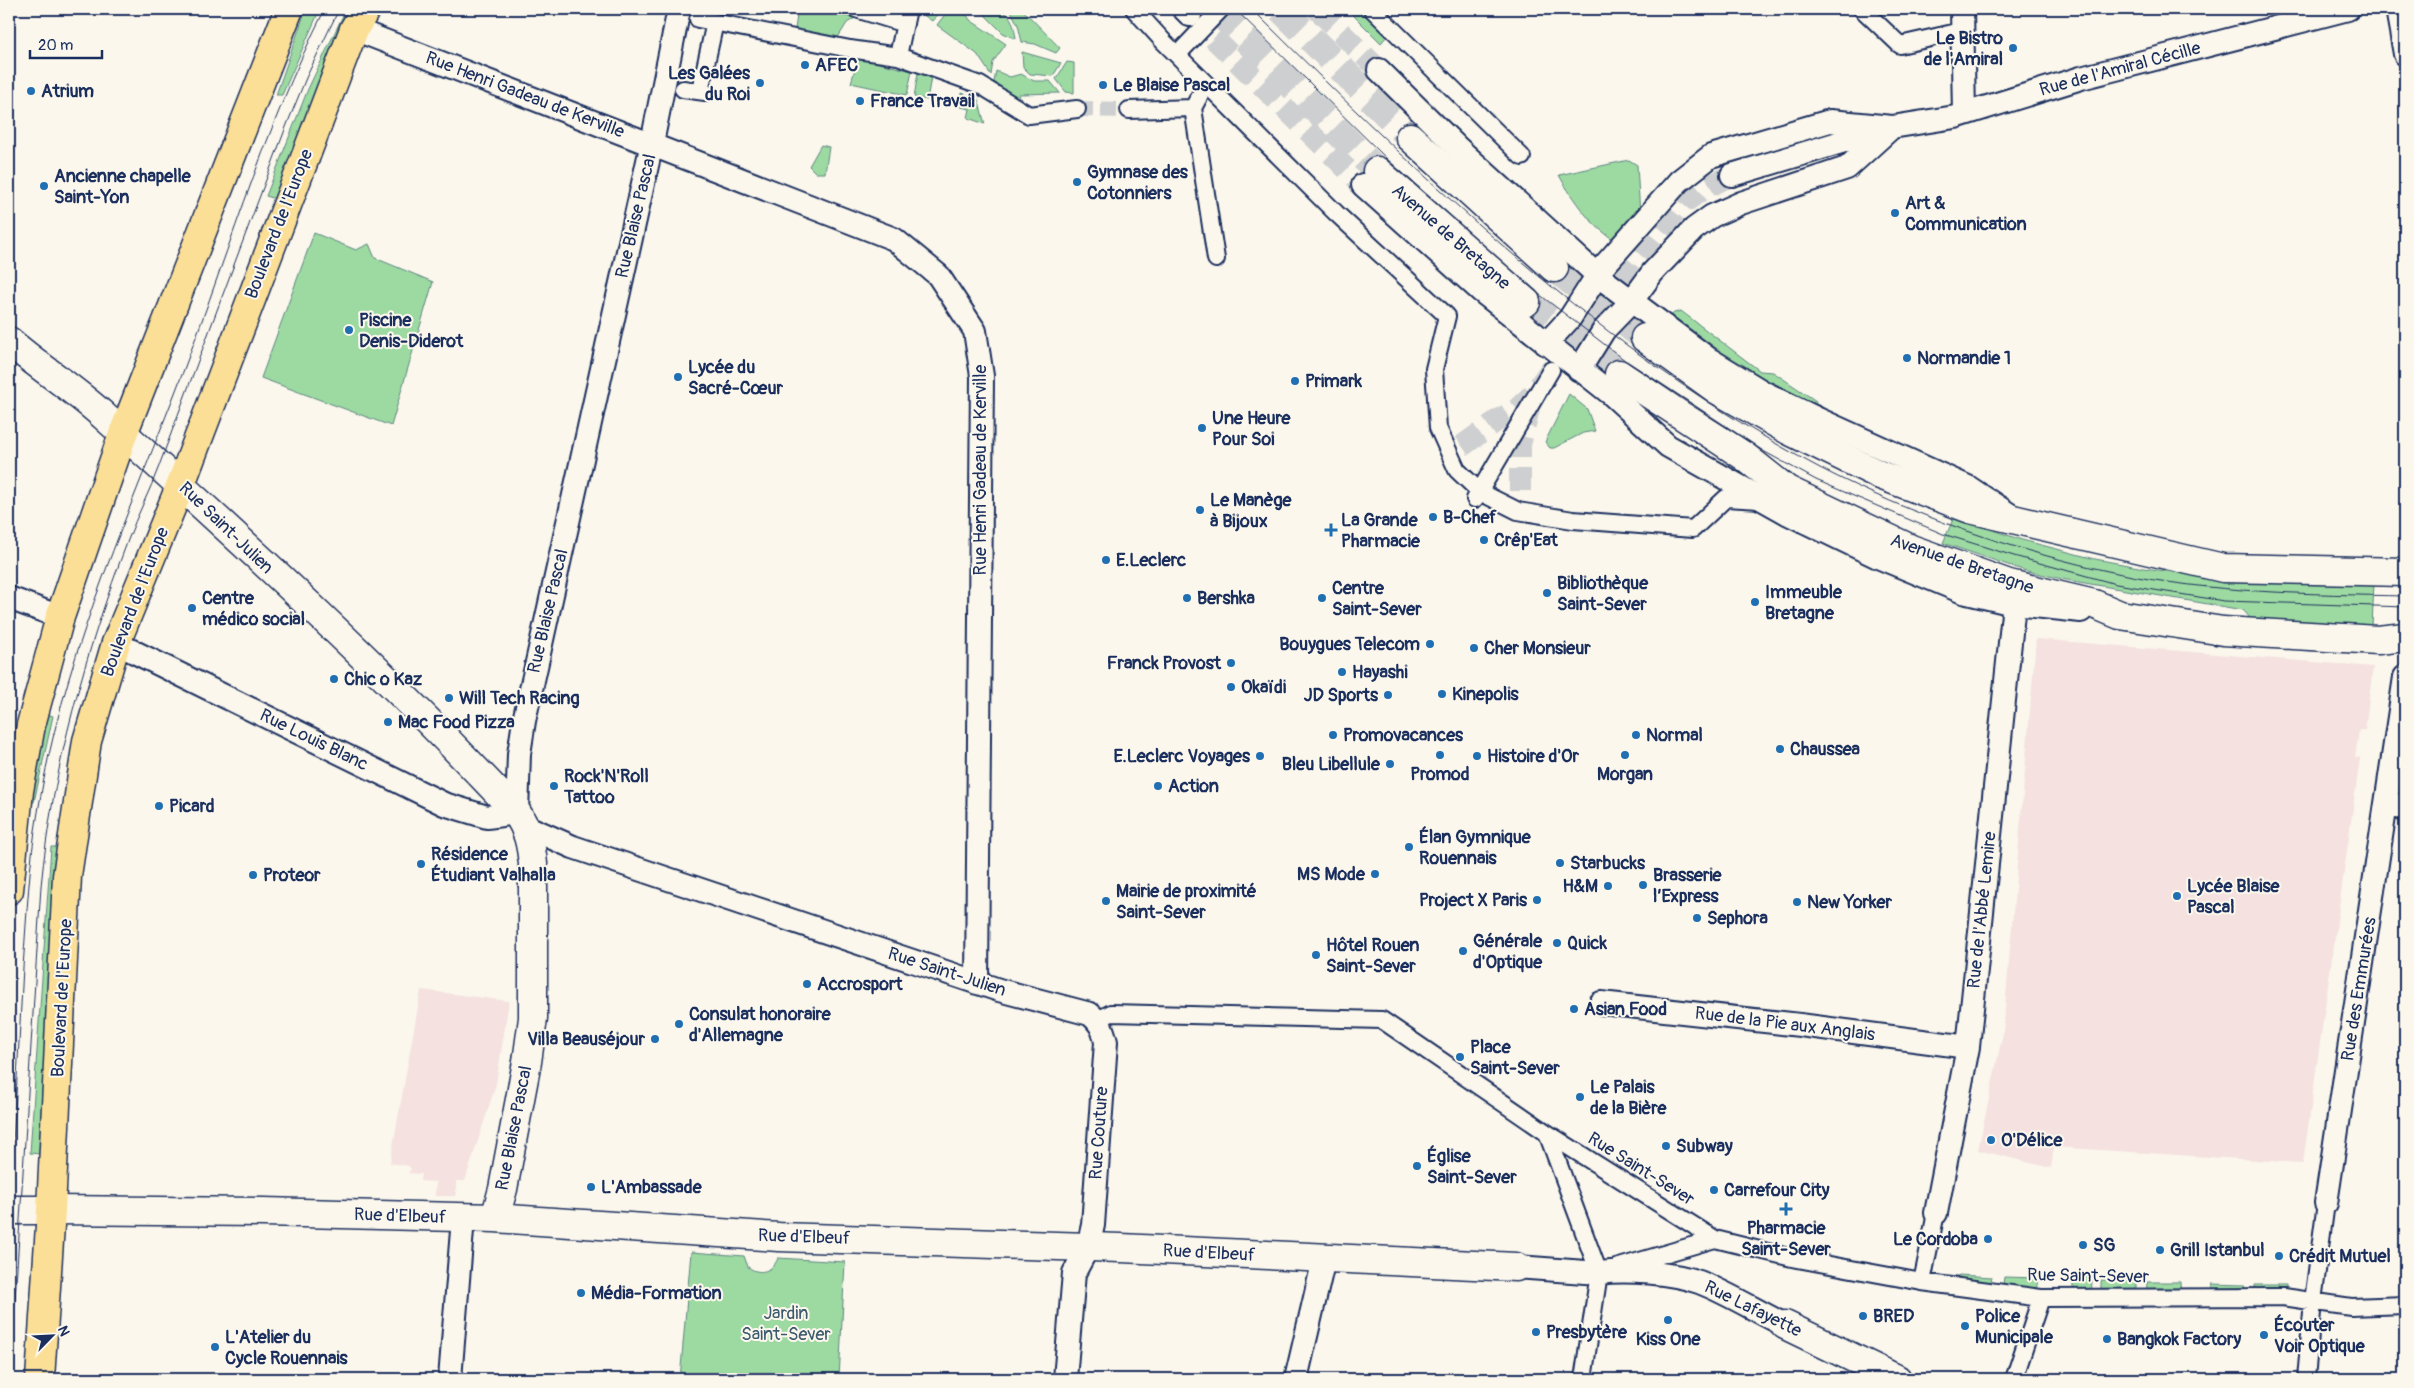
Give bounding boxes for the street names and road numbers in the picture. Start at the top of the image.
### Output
street label: Rue de l'Amiral Cécille [2037,36,2203,102]
street label: Rue Henri Gadeau de Kerville [422,46,628,144]
street label: Boulevard de l'Europe [240,146,318,302]
street label: Rue Blaise Pascal [611,152,661,280]
street label: Avenue de Bretagne [1387,179,1515,295]
street label: Rue Henri Gadeau de Kerville [969,364,992,576]
street label: Rue Saint-Julien [174,477,278,579]
street label: Boulevard de l'Europe [96,524,174,680]
street label: Avenue de Bretagne [1887,529,2037,599]
street label: Rue Blaise Pascal [523,547,573,675]
street label: Rue Louis Blanc [256,704,372,776]
street label: Rue de l'Abbé Lemire [1962,830,2002,990]
street label: Rue des Emmurées [2336,915,2382,1063]
street label: Boulevard de l'Europe [46,918,78,1078]
street label: Rue Saint-Julien [885,942,1009,1002]
street label: Rue de la Pie aux Anglais [1694,1002,1876,1046]
street label: Rue Blaise Pascal [491,1064,537,1192]
street label: Rue Couture [1084,1086,1114,1180]
street label: Rue Saint-Sever [1583,1127,1699,1211]
street label: Rue d'Elbeuf [353,1203,447,1229]
street label: Rue d'Elbeuf [757,1224,851,1250]
street label: Rue d'Elbeuf [1162,1239,1256,1267]
street label: Rue Saint-Sever [2027,1263,2150,1289]
street label: Rue Lafayette [1701,1276,1806,1343]

